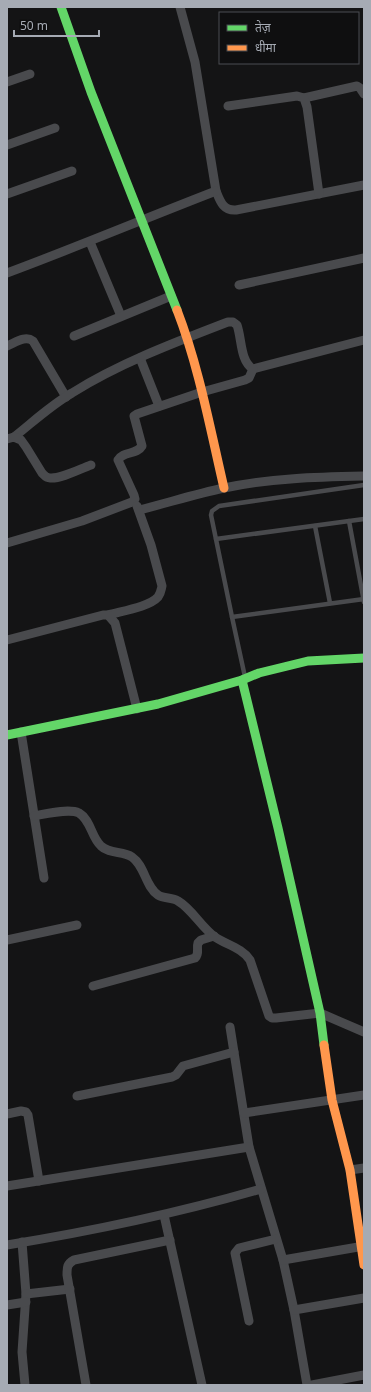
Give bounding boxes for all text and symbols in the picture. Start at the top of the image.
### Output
scale bar [14,12,99,38]
legend [219,12,359,64]
text: 50 m [20,17,48,34]
text: तेज़ [255,19,272,36]
text: धीमा [255,39,277,56]

